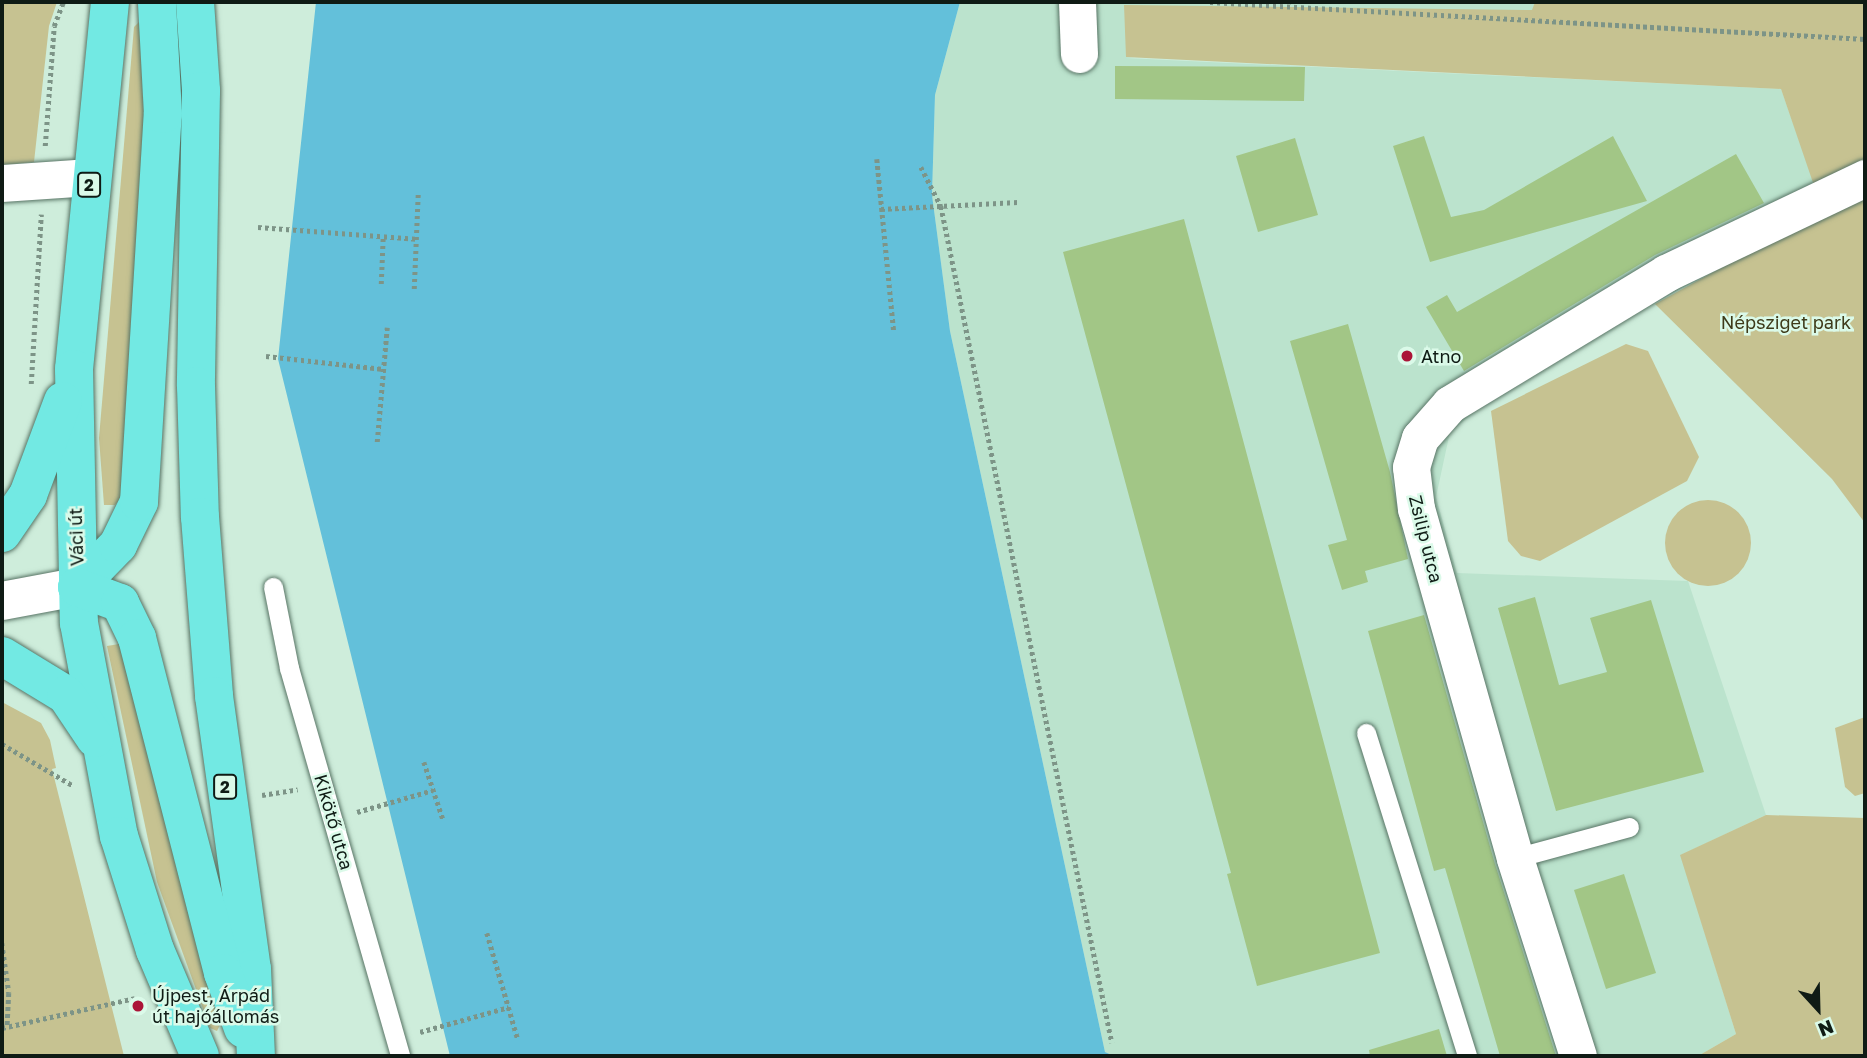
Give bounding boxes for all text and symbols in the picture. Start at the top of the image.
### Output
road number: 2 [77,172,101,197]
park label: Népsziget park [1721,311,1851,333]
place label: Atno [1421,345,1461,367]
marker: Atno [1399,348,1415,364]
street label: Zsilip utca [1405,493,1447,585]
street label: Váci út [64,507,88,567]
street label: Kikötő utca [310,772,358,872]
road number: 2 [213,774,237,800]
north arrow [1783,974,1853,1044]
place label: Újpest, Árpád út hajóállomás [152,985,279,1028]
marker: Újpest, Árpád út hajóállomás [130,998,146,1014]
text: N [1815,1016,1837,1042]

